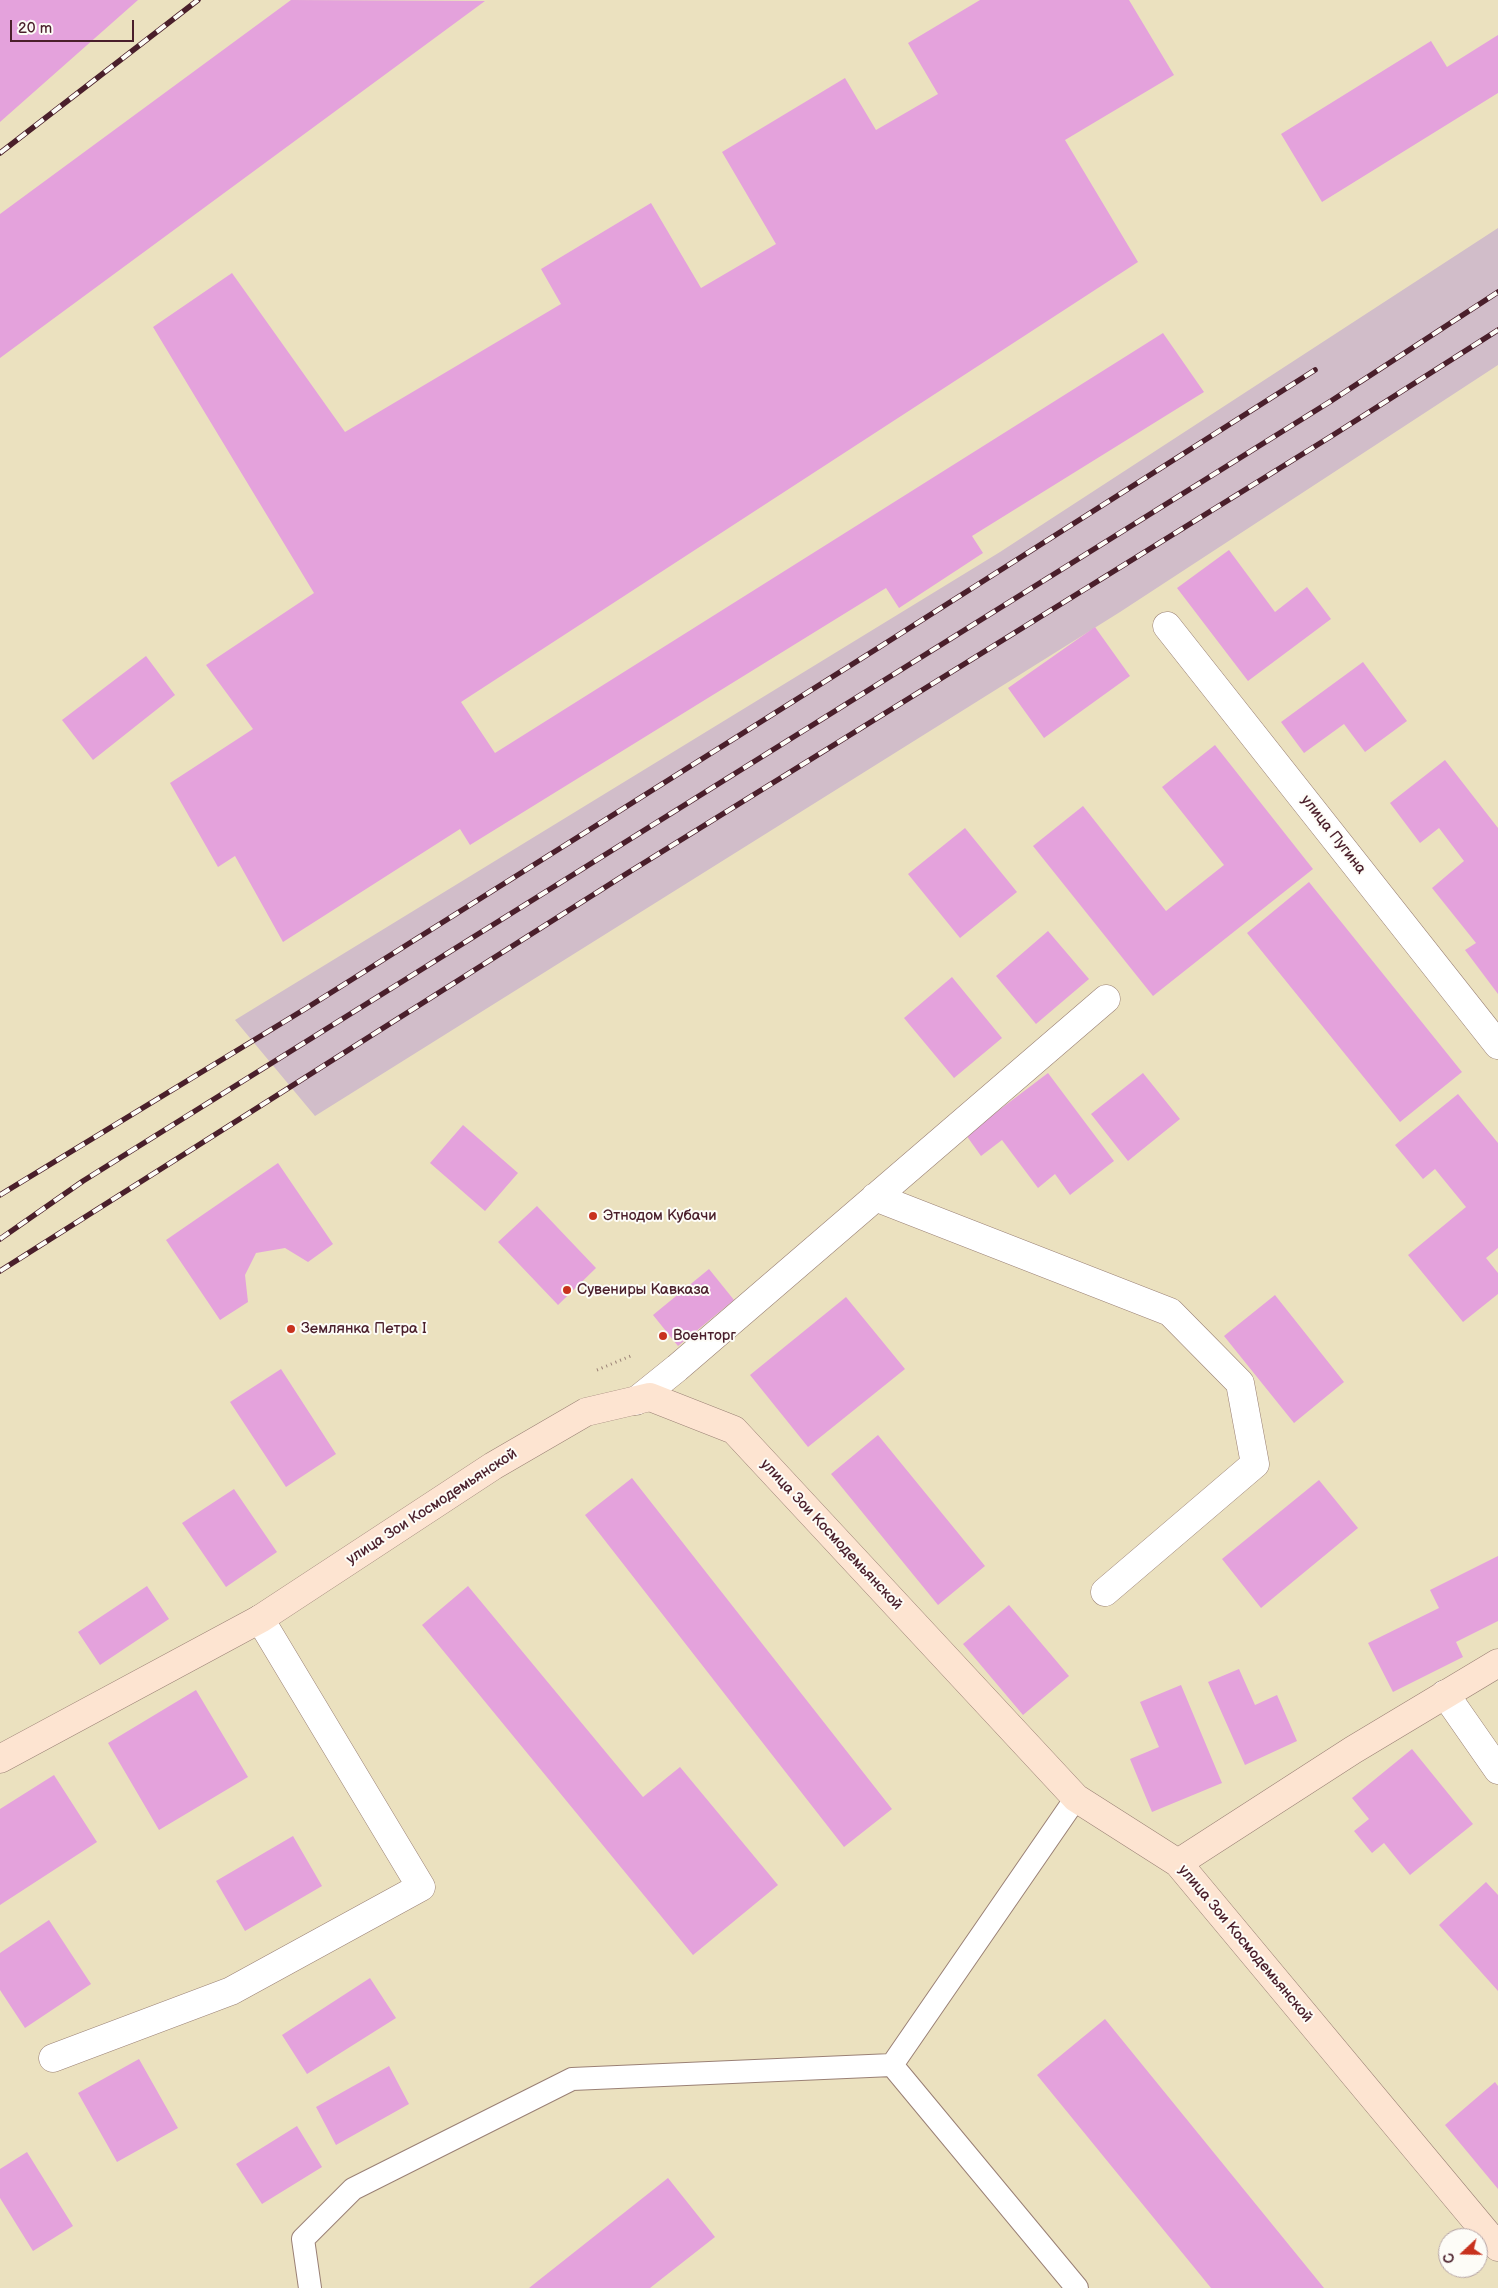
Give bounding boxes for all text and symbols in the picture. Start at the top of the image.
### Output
scale bar [12,10,136,42]
text: 20 m [18,19,52,38]
street label: улица Пугина [1297,792,1369,878]
place label: Этнодом Кубачи [603,1207,717,1225]
marker: Этнодом Кубачи [587,1210,599,1222]
place label: Сувениры Кавказа [577,1281,709,1299]
marker: Сувениры Кавказа [561,1284,573,1296]
place label: Землянка Петра I [301,1320,427,1338]
marker: Землянка Петра I [285,1323,297,1335]
place label: Военторг [673,1327,736,1345]
marker: Военторг [657,1330,669,1342]
street label: улица Зои Космодемьянской [343,1445,521,1569]
street label: улица Зои Космодемьянской [756,1456,906,1614]
street label: улица Зои Космодемьянской [1174,1862,1316,2026]
north arrow [1438,2228,1488,2278]
text: С [1440,2251,1459,2266]

